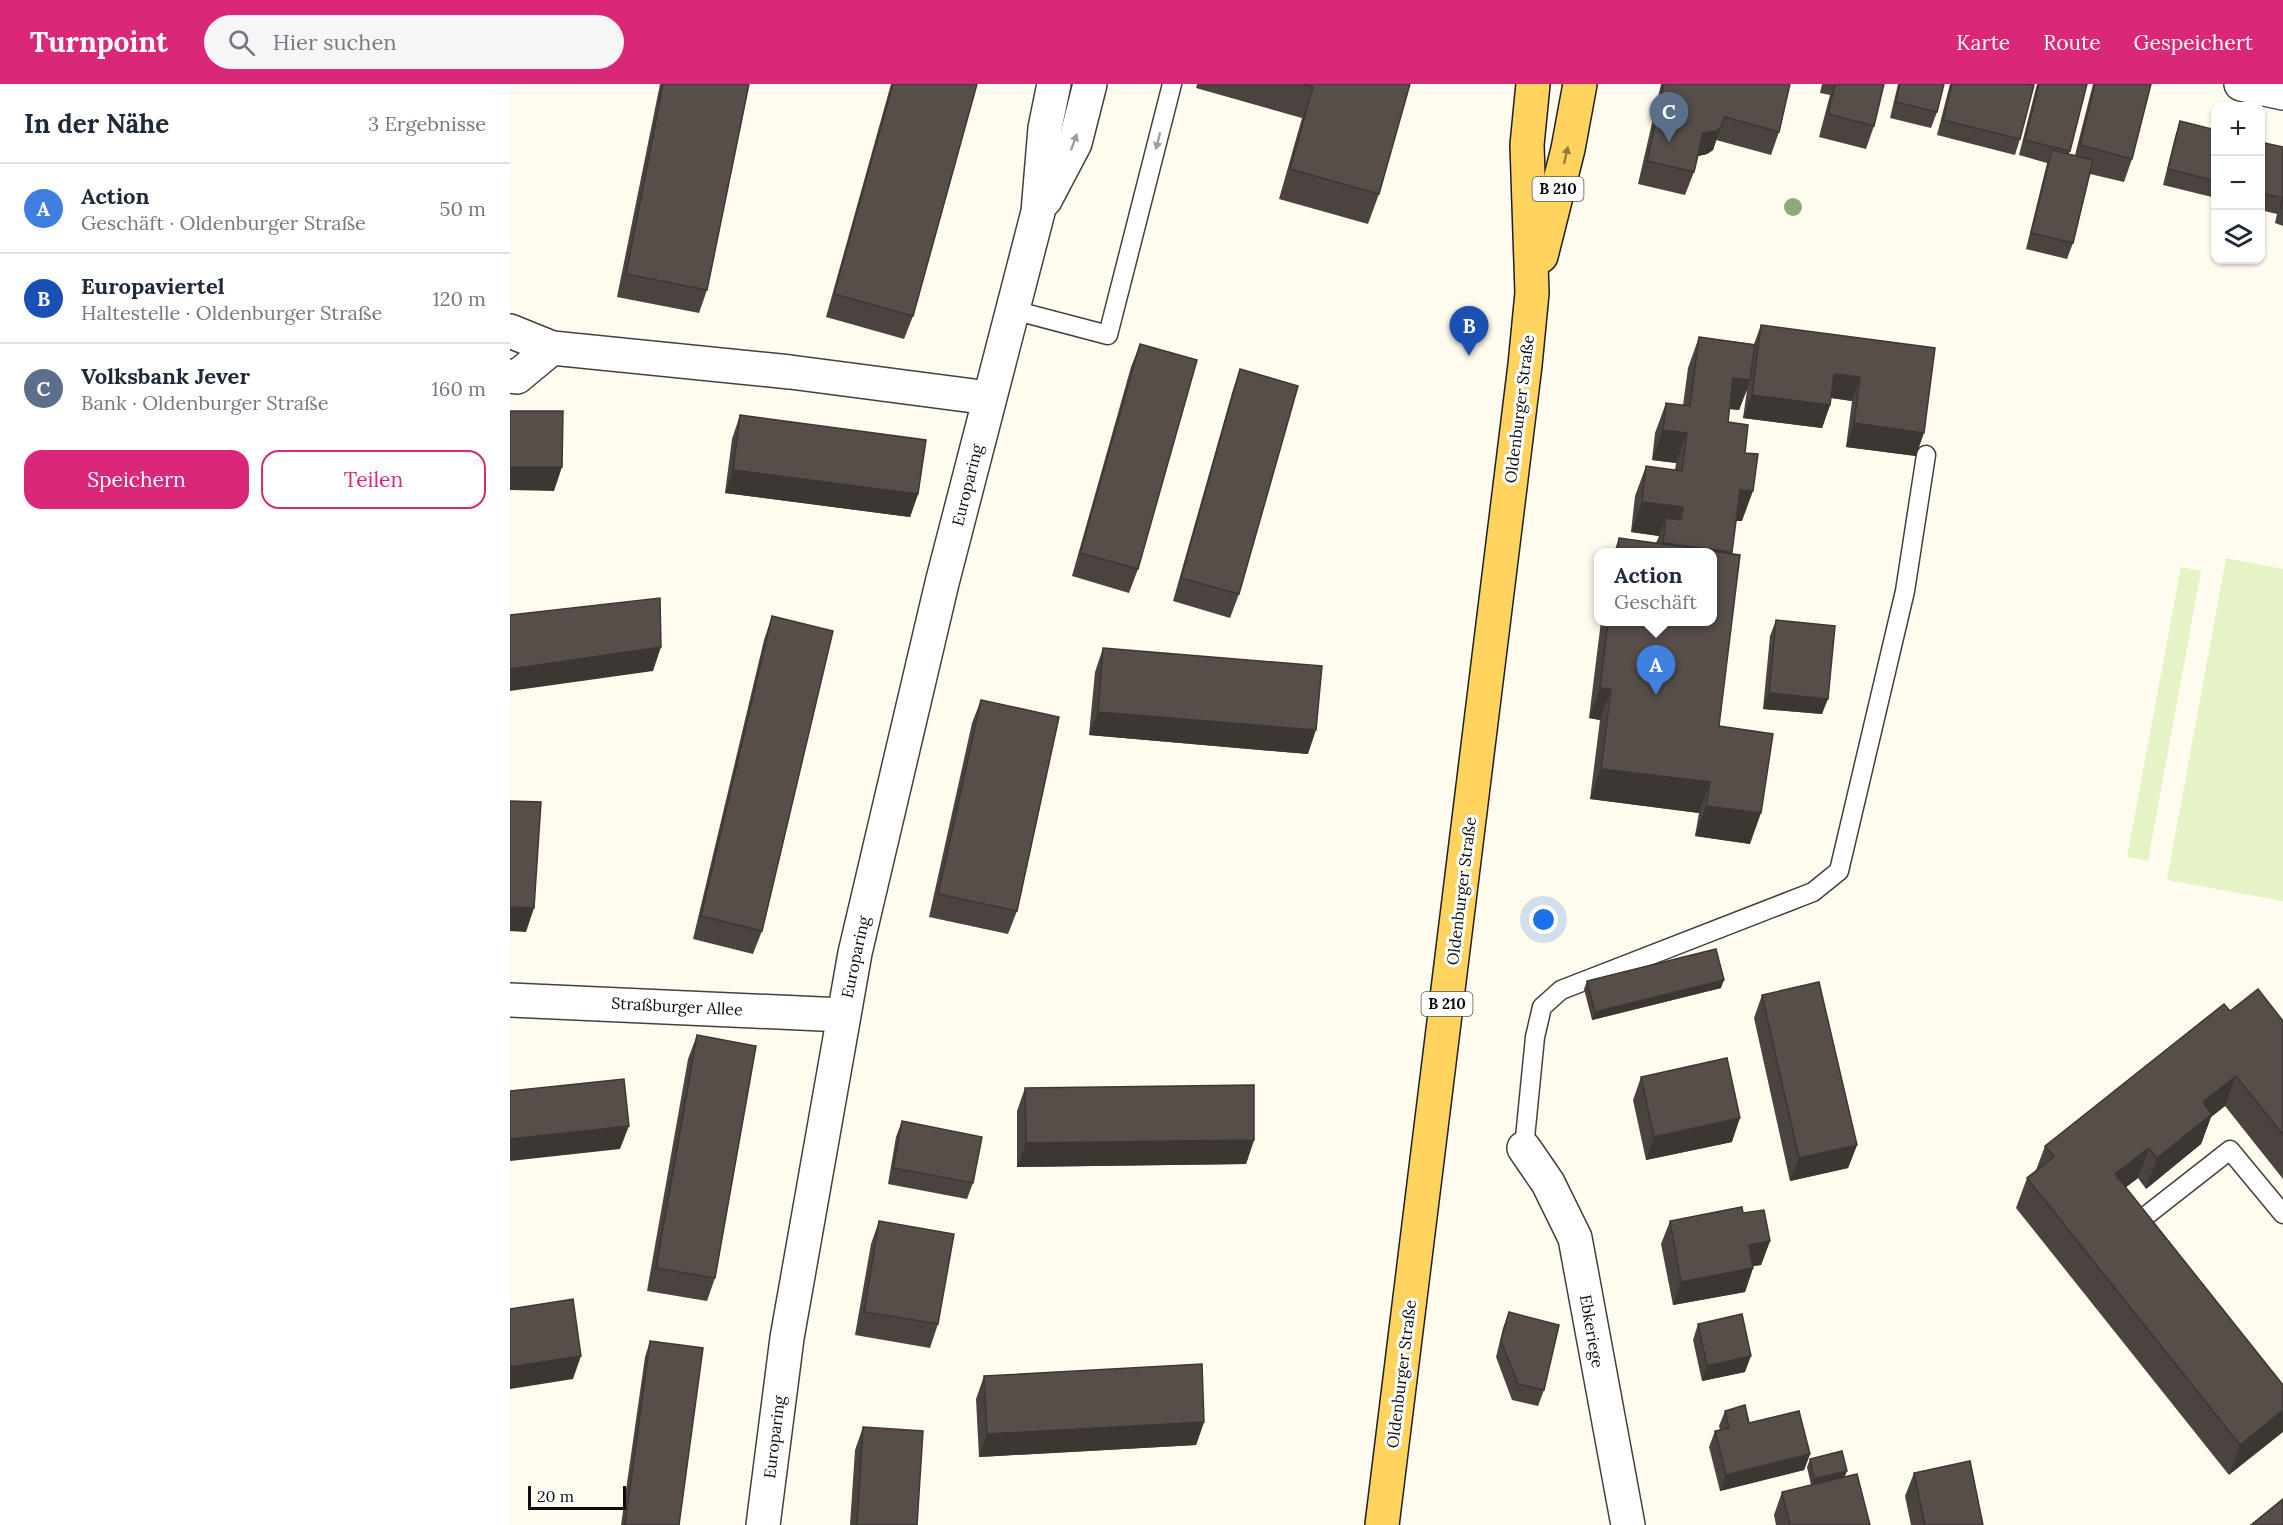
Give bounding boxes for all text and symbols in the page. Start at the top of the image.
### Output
search box [204,15,624,69]
text: Turnpoint [30,24,168,60]
icon: search [225,26,258,59]
text: Hier suchen [273,28,397,56]
text: Karte [1956,29,2010,56]
text: Route [2043,29,2101,56]
text: Gespeichert [2134,29,2253,56]
pin: C [1650,92,1688,142]
map controls [2211,102,2265,264]
button: + [2211,102,2265,156]
text: In der Nähe [24,107,169,140]
text: 3 Ergebnisse [368,111,486,136]
one-way arrow [1069,132,1079,150]
one-way arrow [1153,132,1163,150]
one-way arrow [1562,146,1572,164]
button: − [2211,156,2265,210]
road number: B 210 [1532,177,1584,201]
text: Action [81,182,150,210]
text: A [37,196,50,221]
text: 50 m [440,196,486,221]
text: Geschäft · Oldenburger Straße [81,210,366,235]
button: layers [2211,210,2265,264]
text: Europaviertel [81,272,225,300]
text: B [37,286,50,311]
text: 120 m [432,286,486,311]
text: Haltestelle · Oldenburger Straße [81,300,382,325]
pin: B [1450,306,1488,356]
street label: Oldenburger Straße [1500,333,1538,484]
text: Volksbank Jever [81,362,250,390]
text: C [37,376,50,401]
text: 160 m [432,376,486,401]
text: Bank · Oldenburger Straße [81,390,329,415]
street label: Europaring [947,441,987,528]
button: Speichern [24,450,249,509]
button: Teilen [261,450,486,509]
popup [1594,548,1717,626]
text: Action [1614,561,1683,589]
text: Geschäft [1614,589,1697,614]
pin: A [1636,646,1676,695]
street label: Oldenburger Straße [1442,815,1480,966]
your location [1529,905,1558,934]
street label: Europaring [837,913,874,1000]
road number: B 210 [1422,992,1472,1016]
street label: Straßburger Allee [611,993,743,1019]
street label: Ebkeriege [1576,1293,1608,1369]
street label: Oldenburger Straße [1382,1298,1420,1449]
street label: Europaring [759,1393,789,1480]
scale bar [528,1483,626,1510]
text: 20 m [537,1486,574,1506]

